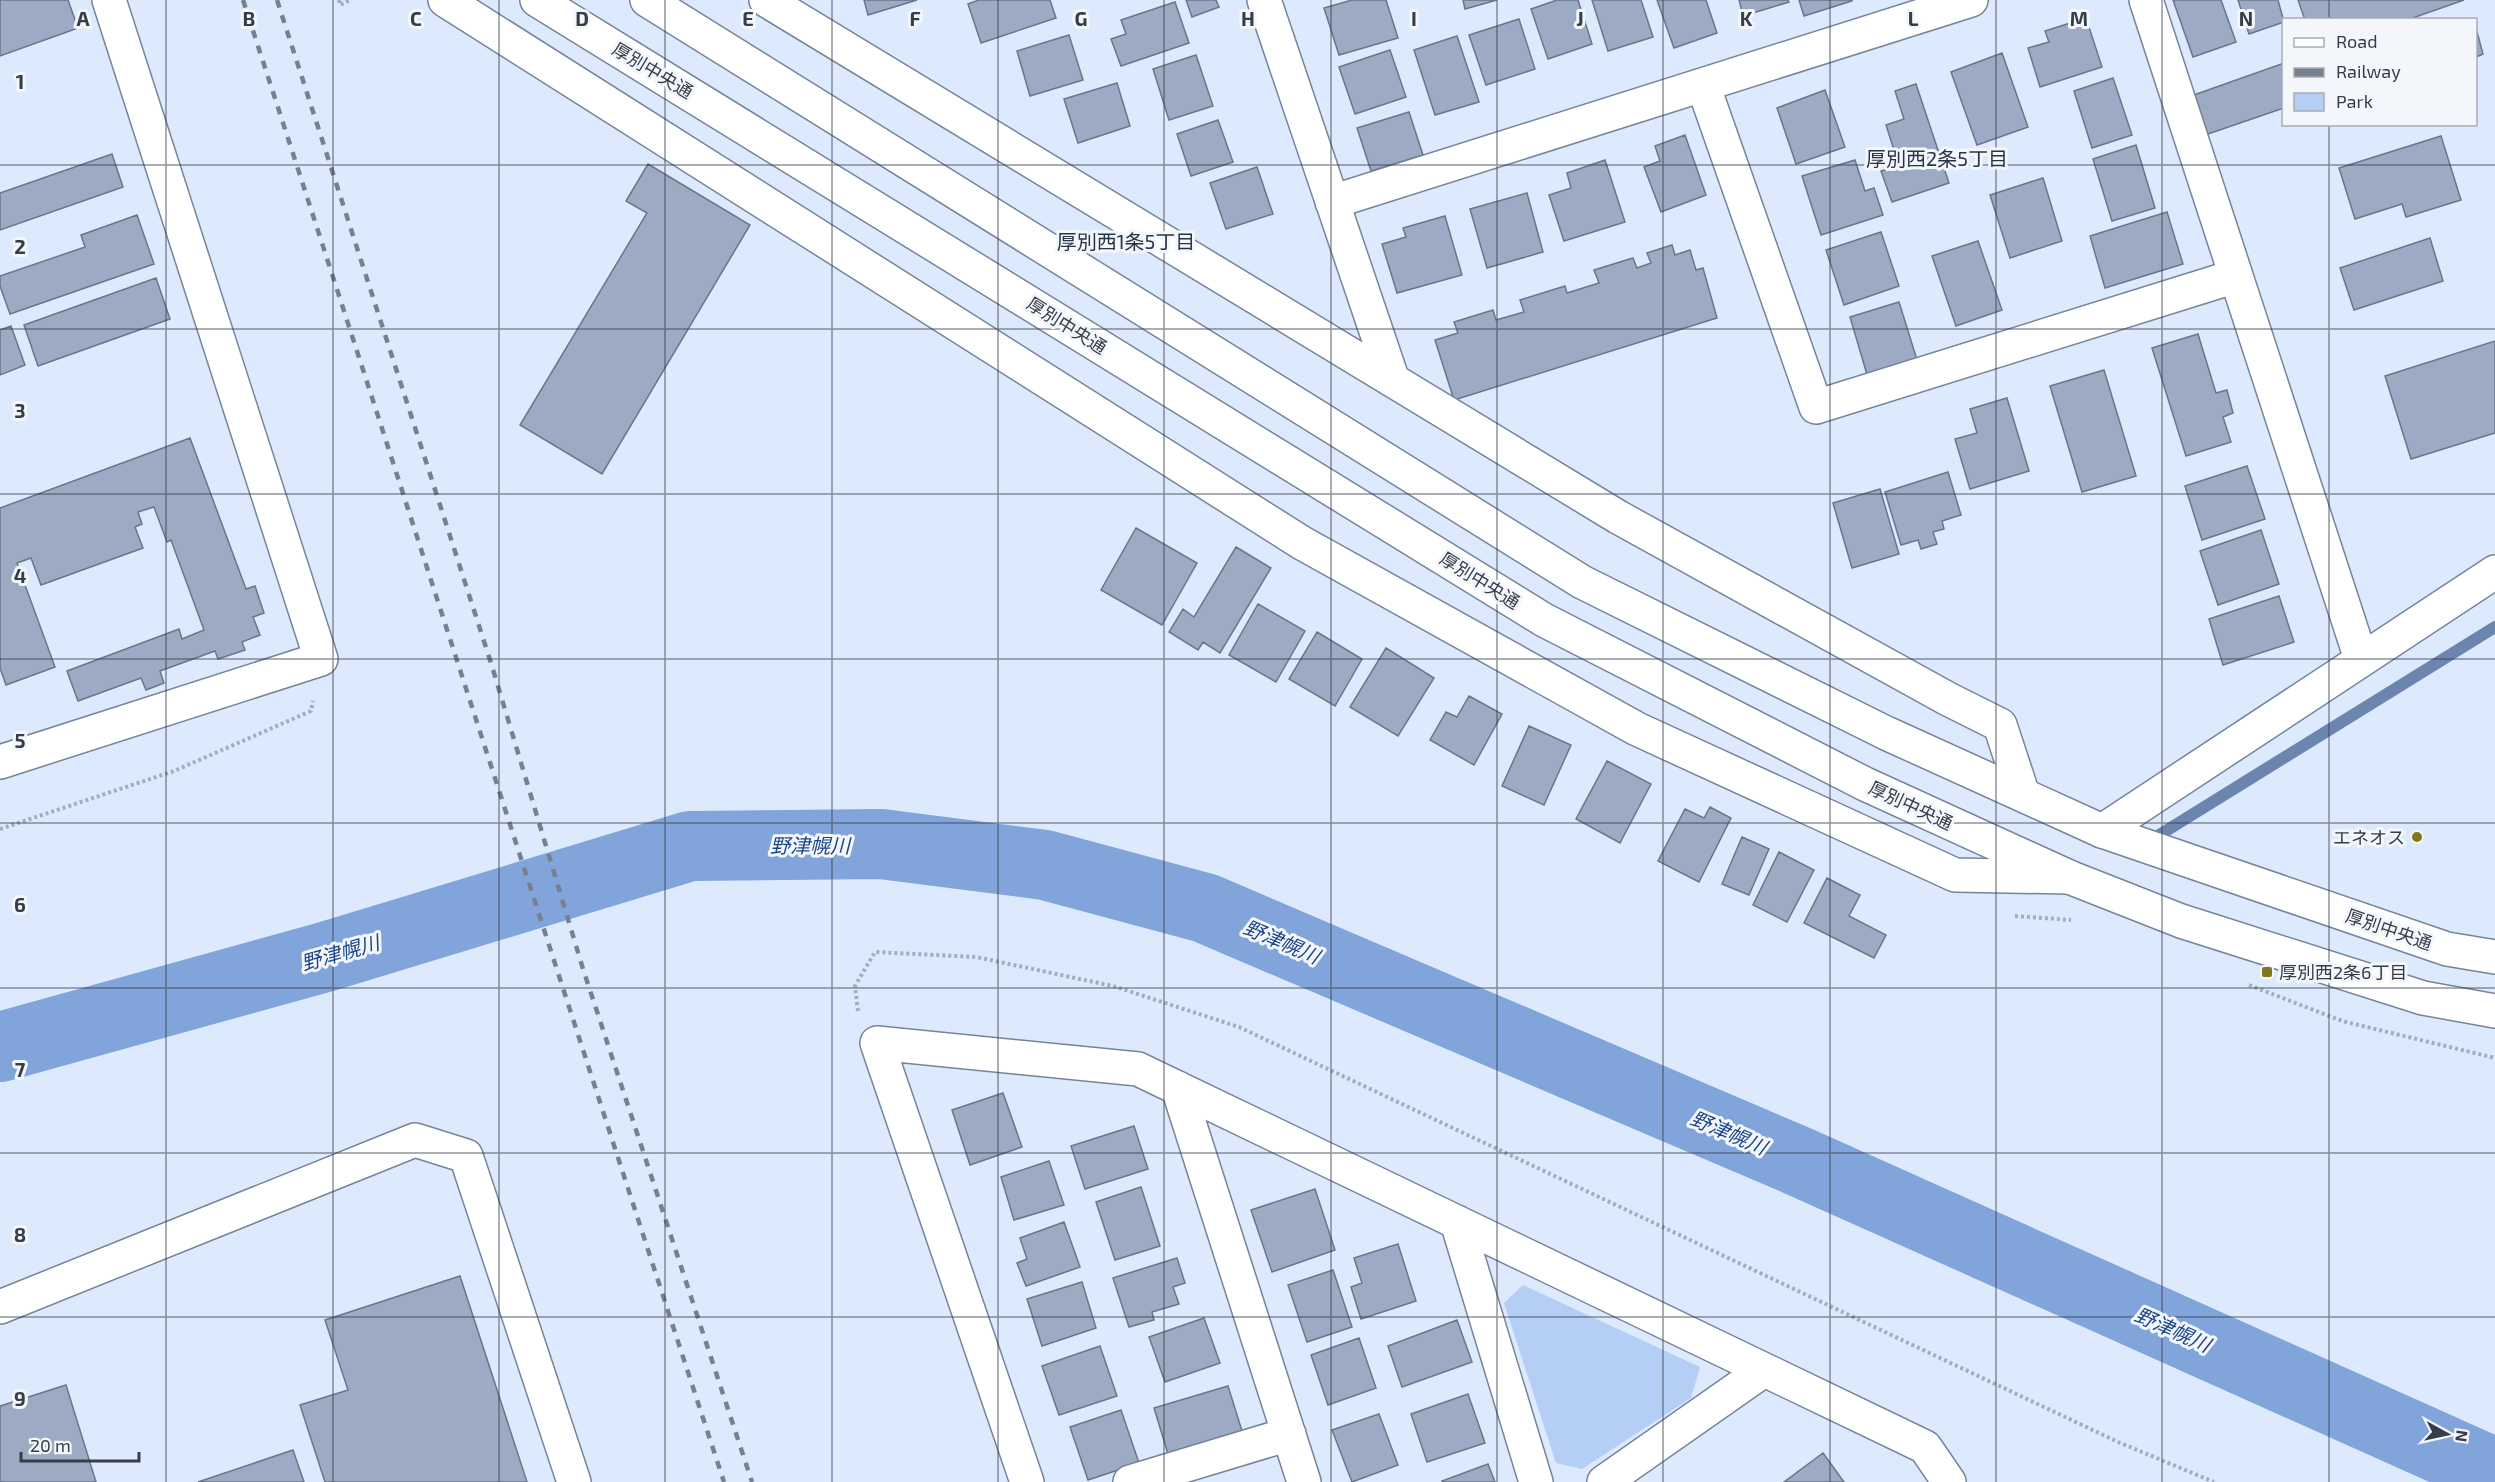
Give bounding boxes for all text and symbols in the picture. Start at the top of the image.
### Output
text: A [76,6,90,30]
text: B [243,6,255,30]
text: C [410,6,422,30]
text: D [575,6,589,30]
text: E [742,6,754,30]
text: F [909,6,921,30]
text: G [1075,6,1087,30]
text: H [1241,6,1255,30]
text: I [1411,6,1417,30]
text: J [1576,6,1584,30]
text: K [1740,6,1753,30]
text: L [1908,6,1919,30]
text: M [2070,6,2088,30]
text: N [2239,6,2253,30]
legend [2282,18,2477,126]
text: Road [2336,30,2377,52]
street label: 厚別中央通 [609,37,697,103]
text: Railway [2336,60,2401,82]
text: 1 [16,69,24,93]
text: Park [2336,90,2373,112]
district label: 厚別西2条5丁目 [1866,146,2008,170]
district label: 厚別西1条5丁目 [1057,229,1195,253]
text: 2 [14,234,26,258]
street label: 厚別中央通 [1023,292,1111,358]
text: 3 [14,398,26,422]
street label: 厚別中央通 [1436,547,1524,613]
text: 4 [14,563,27,587]
text: 5 [14,728,26,752]
street label: 厚別中央通 [1866,776,1956,834]
place label: エネオス [2333,826,2405,848]
marker: エネオス [2410,830,2424,844]
water label: 野津幌川 [770,833,852,857]
text: 6 [14,892,26,916]
street label: 厚別中央通 [2343,904,2435,954]
water label: 野津幌川 [1240,914,1325,968]
water label: 野津幌川 [298,929,384,975]
place label: 厚別西2条6丁目 [2279,961,2407,983]
marker: 厚別西2条6丁目 [2260,965,2274,979]
text: 7 [15,1057,26,1081]
water label: 野津幌川 [1687,1105,1772,1159]
text: 8 [14,1222,26,1246]
water label: 野津幌川 [2132,1302,2216,1357]
text: 9 [14,1386,26,1410]
north arrow [2417,1404,2477,1464]
scale bar [21,1425,140,1463]
text: N [2452,1429,2473,1443]
text: 20 m [30,1434,71,1456]

